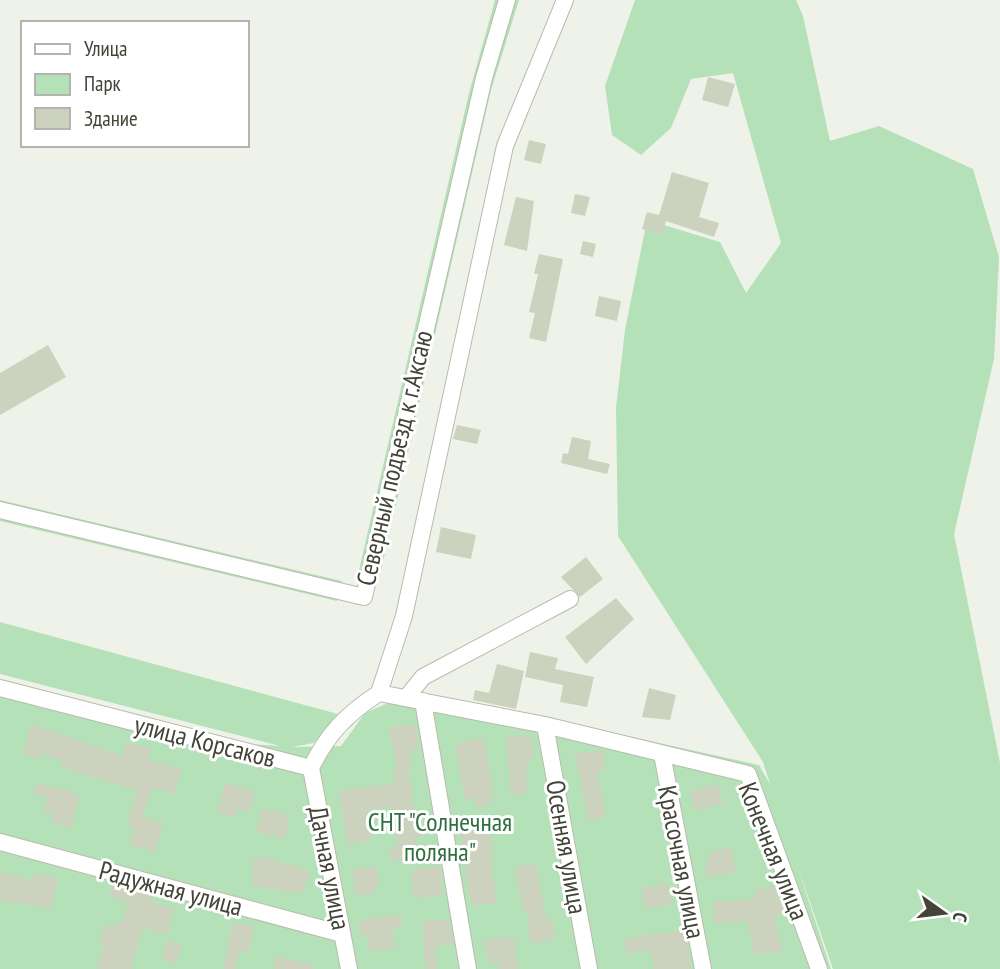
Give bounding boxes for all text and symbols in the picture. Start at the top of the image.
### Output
legend [21,21,248,147]
text: Улица [84,35,127,62]
text: Парк [84,70,121,97]
text: Здание [84,105,138,132]
street label: Северный подъезд к г.Аксаю [349,327,439,589]
street label: улица Корсаков [131,708,279,774]
street label: Конечная улица [731,777,817,925]
street label: Осенняя улица [539,778,595,916]
street label: Красочная улица [651,783,713,941]
street label: Дачная улица [302,803,358,933]
park label: СНТ "Солнечная поляна" [368,805,512,868]
street label: Радужная улица [96,853,246,923]
north arrow [909,878,979,948]
text: С [948,910,973,925]

